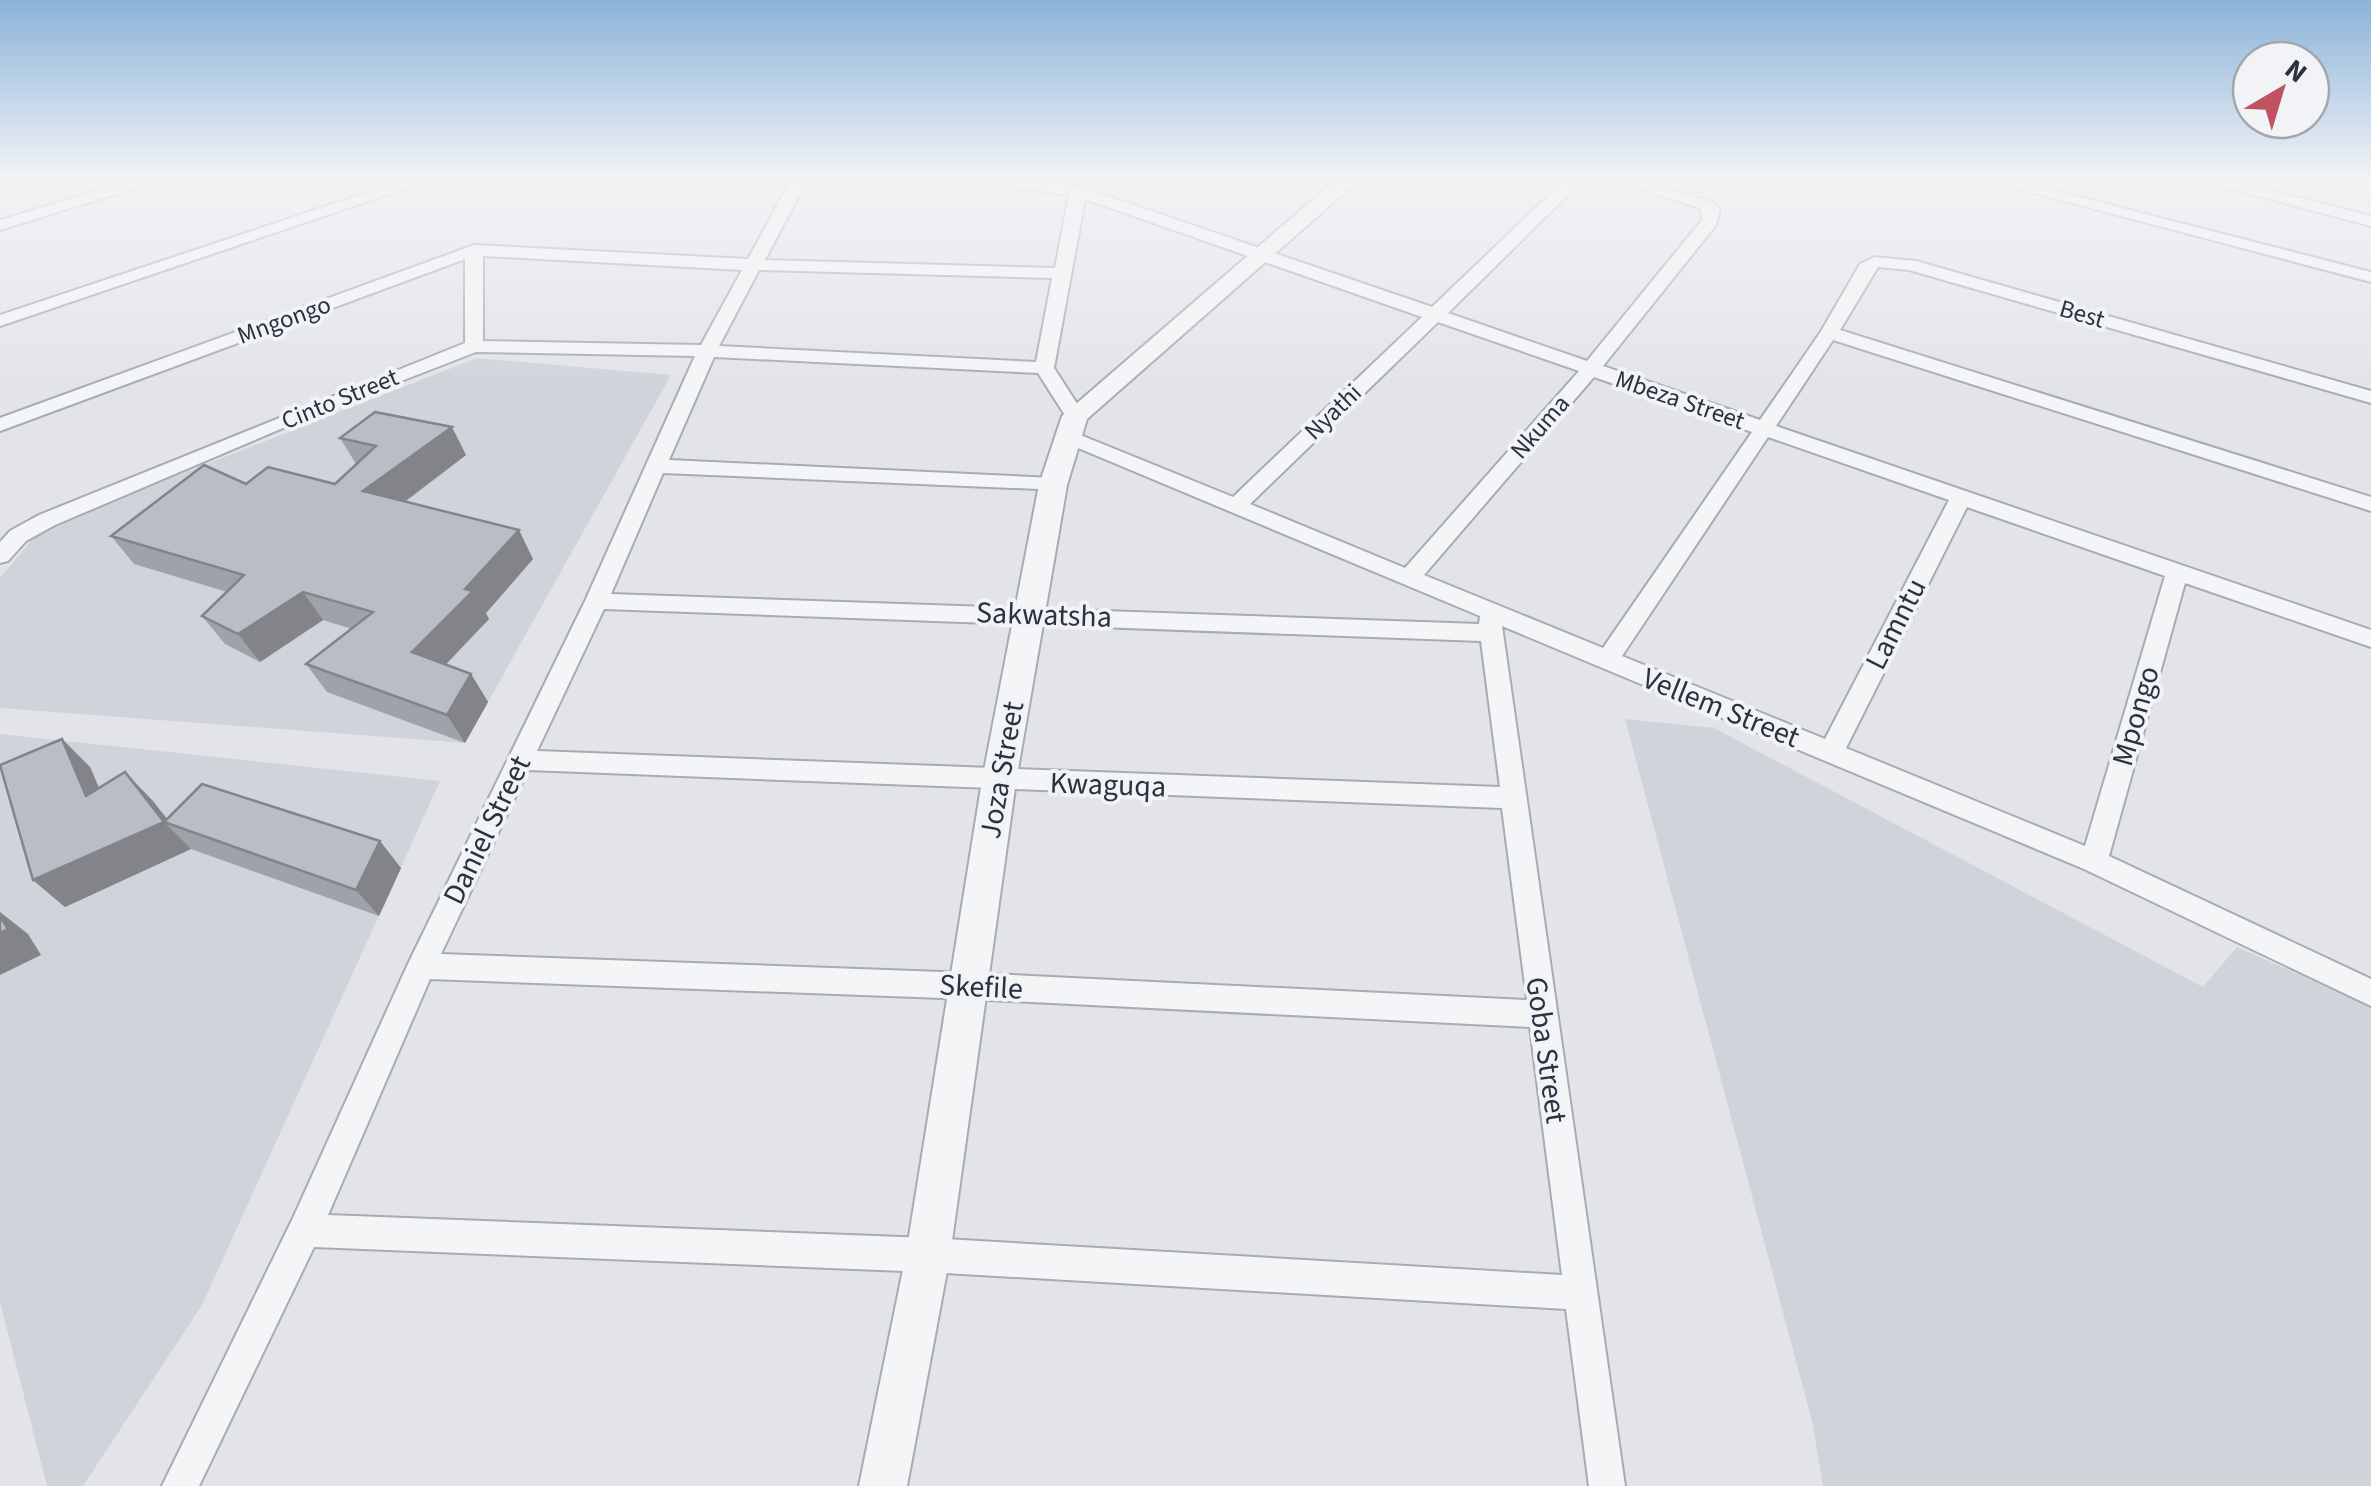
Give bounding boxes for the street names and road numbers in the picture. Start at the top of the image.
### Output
street label: Mngongo [232,286,336,354]
street label: Best [2055,290,2109,338]
street label: Cinto Street [276,359,404,439]
street label: Mbeza Street [1610,361,1750,439]
street label: Nyathi [1296,375,1370,449]
street label: Nkuma [1502,387,1578,467]
street label: Lamntu [1855,571,1937,677]
street label: Sakwatsha [975,591,1113,639]
street label: Vellem Street [1636,657,1806,759]
street label: Mpongo [2101,661,2171,771]
street label: Joza Street [969,698,1035,842]
street label: Daniel Street [432,748,542,912]
street label: Kwaguqa [1049,761,1167,809]
street label: Skefile [938,963,1024,1011]
street label: Goba Street [1514,974,1578,1126]

